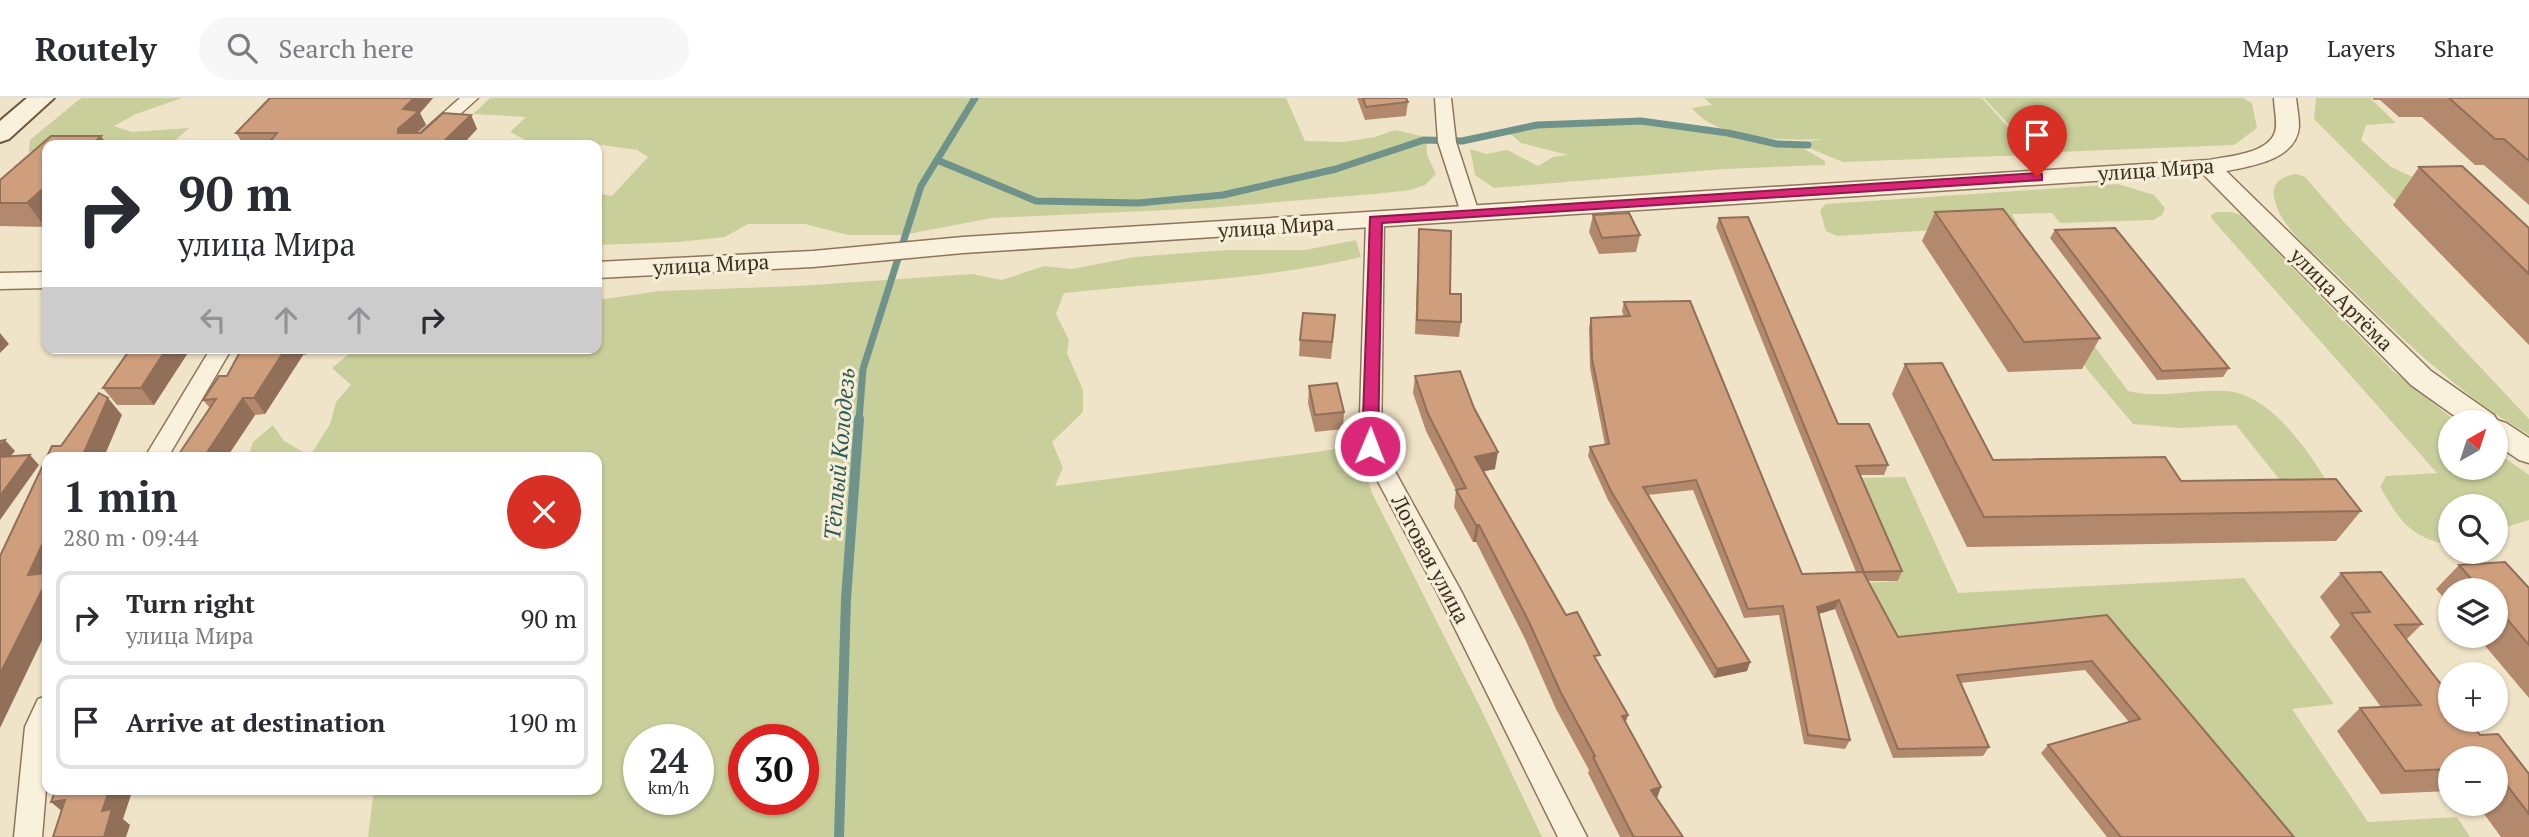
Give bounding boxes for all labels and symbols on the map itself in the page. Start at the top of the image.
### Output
pin [2007,105,2067,177]
street label: улица Мира [2096,151,2215,187]
street label: улица Мира [1216,208,1335,244]
street label: улица Артёма [2284,241,2400,357]
street label: улица Мира [651,247,770,281]
water label: Тёплый Колодезь [816,367,862,541]
position arrow [1333,409,1407,483]
north arrow [2438,410,2508,480]
street label: Логовая улица [1385,489,1477,629]
speed limit sign: 30 [728,724,819,815]

